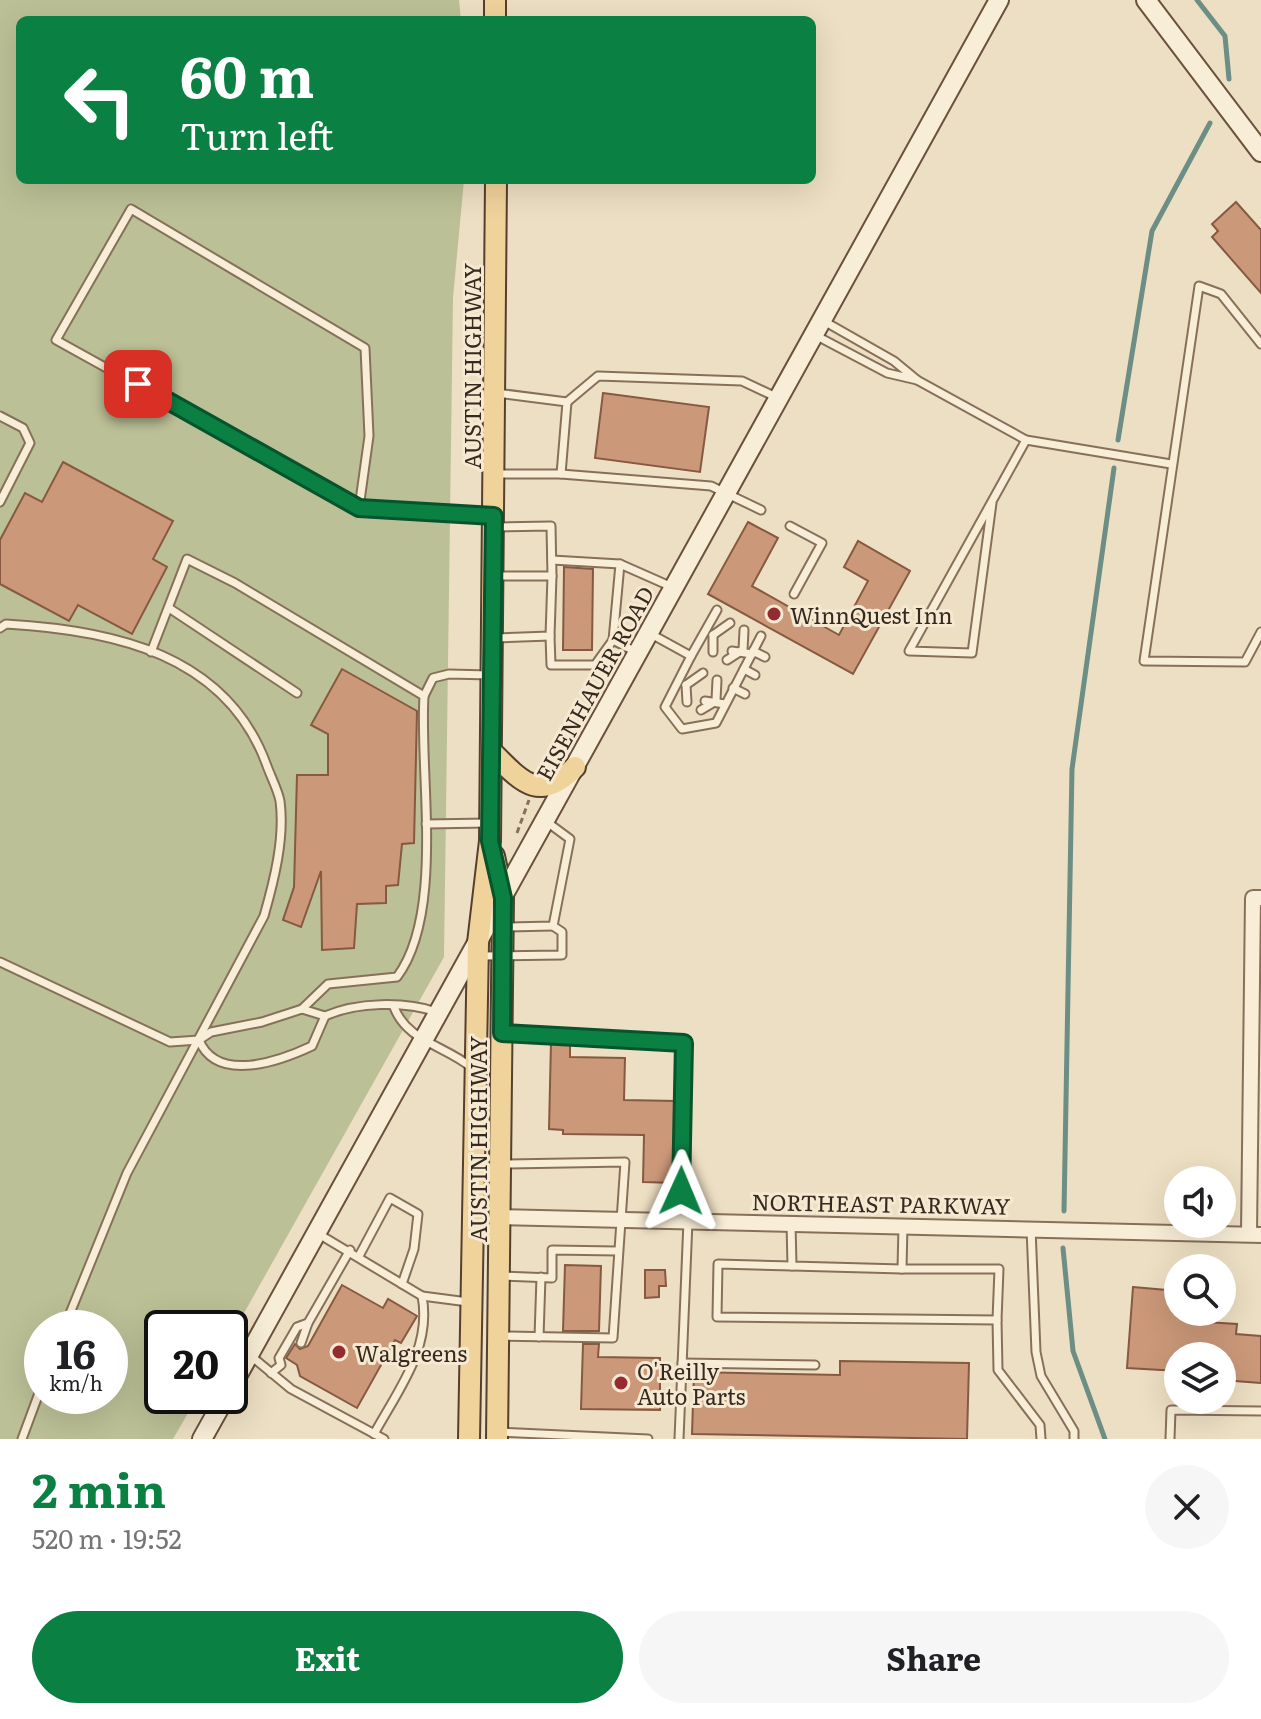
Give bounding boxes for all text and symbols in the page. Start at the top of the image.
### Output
text: 60 m [180,32,314,115]
icon: left [48,48,152,152]
text: Turn left [180,108,334,161]
street label: AUSTIN HIGHWAY [455,262,488,469]
pin [104,350,172,418]
icon: arrive [116,362,160,406]
street label: EISENHAUER ROAD [527,580,661,786]
place label: WinnQuest Inn [790,598,953,631]
marker: WinnQuest Inn [765,605,783,623]
street label: AUSTIN HIGHWAY [461,1035,494,1242]
position arrow [639,1149,723,1233]
map controls [1164,1166,1236,1414]
button: sound [1164,1166,1236,1238]
street label: NORTHEAST PARKWAY [751,1184,1011,1222]
button: search [1164,1254,1236,1326]
speed limit sign: 20 [144,1310,248,1414]
text: 16 [56,1322,96,1381]
place label: Walgreens [355,1336,467,1369]
button: layers [1164,1342,1236,1414]
marker: Walgreens [330,1343,348,1361]
place label: O'Reilly Auto Parts [637,1354,745,1412]
text: km/h [49,1367,103,1397]
marker: O'Reilly Auto Parts [612,1374,630,1392]
text: 2 min [32,1452,166,1523]
button: close [1145,1465,1229,1549]
text: 520 m · 19:52 [32,1518,182,1557]
button: Exit [32,1611,623,1703]
button: Share [639,1611,1229,1703]

